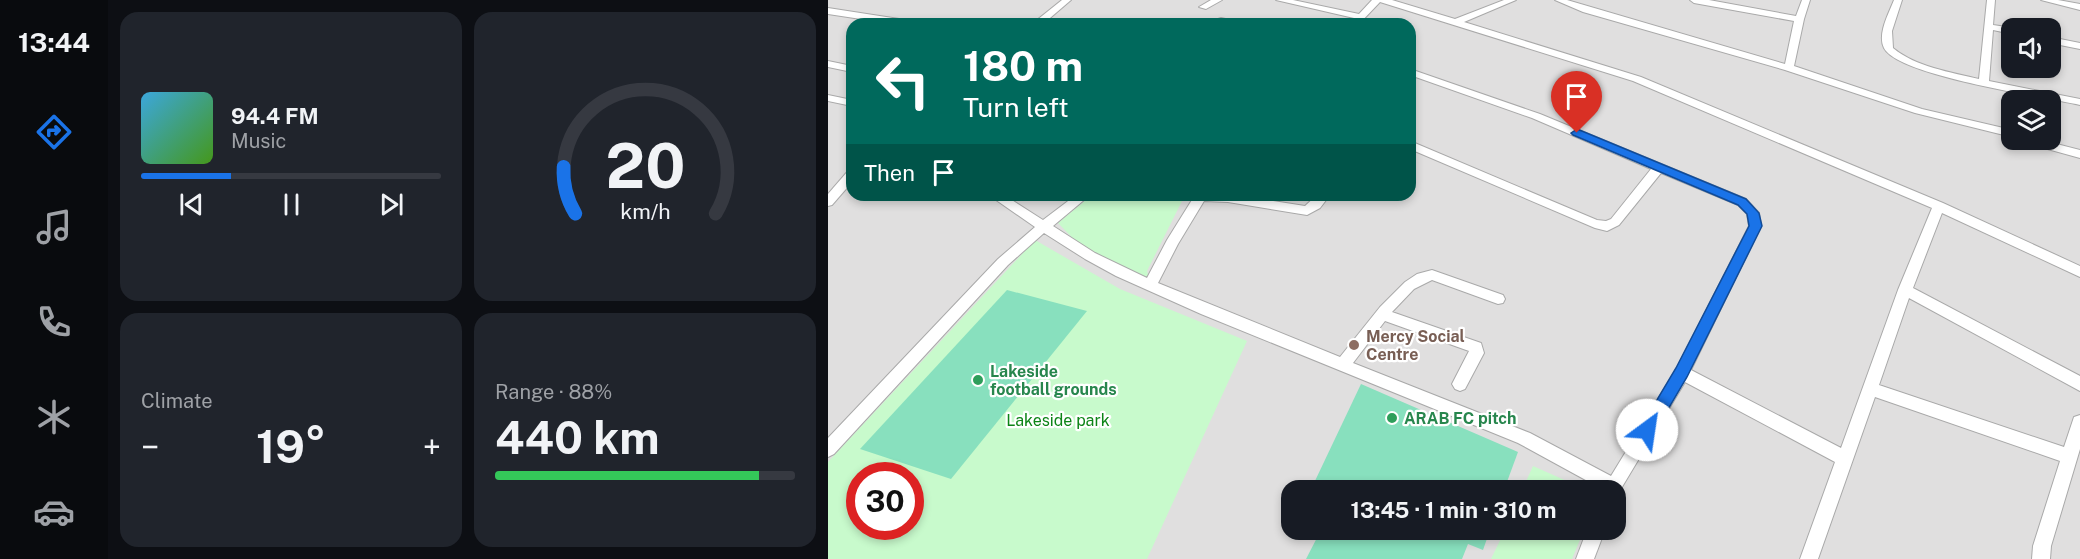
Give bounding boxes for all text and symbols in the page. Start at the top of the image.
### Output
map controls [2001,18,2061,150]
button: sound [2001,18,2061,78]
text: 13:44 [18,26,90,58]
text: 180 m [963,41,1083,90]
icon: left [864,42,942,120]
pin [1551,71,1602,133]
icon: arrive [1560,80,1593,113]
button: layers [2001,90,2061,150]
text: Turn left [963,91,1069,123]
text: 94.4 FM [231,103,319,129]
icon: directions [33,111,75,153]
text: Music [231,129,286,153]
text: 20 [605,129,685,202]
icon: arrive [927,156,960,189]
text: Then [864,160,915,186]
icon: previous [175,188,208,221]
icon: pause [275,188,308,221]
icon: next [375,188,408,221]
text: km/h [620,199,670,224]
icon: music [33,206,75,248]
icon: phone [33,301,75,343]
place label: Mercy Social Centre [1366,327,1465,364]
marker: Mercy Social Centre [1347,338,1361,352]
place label: Lakeside football grounds [990,362,1117,399]
marker: Lakeside football grounds [971,373,985,387]
text: Range · 88% [495,380,612,404]
text: Climate [141,389,213,413]
icon: climate [33,396,75,438]
position arrow [1615,398,1679,462]
place label: ARAB FC pitch [1404,409,1517,428]
text: 440 km [495,411,660,464]
park label: Lakeside park [1006,411,1110,430]
marker: ARAB FC pitch [1385,411,1399,425]
text: 19° [256,420,326,473]
text: − [141,428,159,466]
text: + [423,428,441,466]
speed limit sign: 30 [846,462,924,540]
icon: car [33,491,75,533]
text: 13:45 · 1 min · 310 m [1351,497,1556,523]

